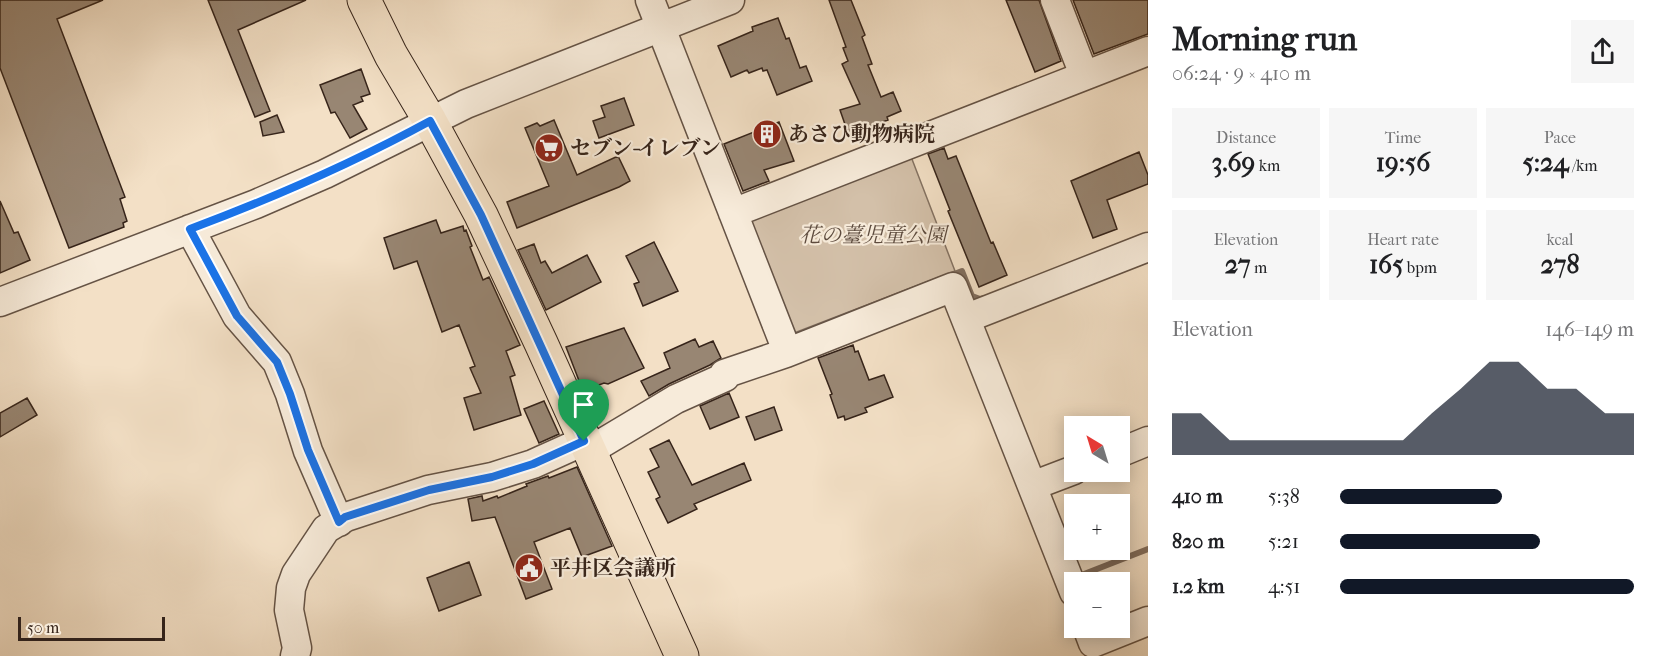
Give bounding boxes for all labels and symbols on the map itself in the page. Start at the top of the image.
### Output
building icon: あさひ動物病院 [751,118,783,150]
place label: あさひ動物病院 [788,122,935,146]
supermarket icon: セブン-イレブン [533,132,565,164]
place label: セブン-イレブン [570,136,721,160]
park label: 花の薹児童公園 [800,223,949,247]
pin [558,379,609,441]
north arrow [1064,416,1130,482]
public building icon: 平井区会議所 [513,552,545,584]
place label: 平井区会議所 [550,556,676,580]
scale bar [18,614,165,642]

